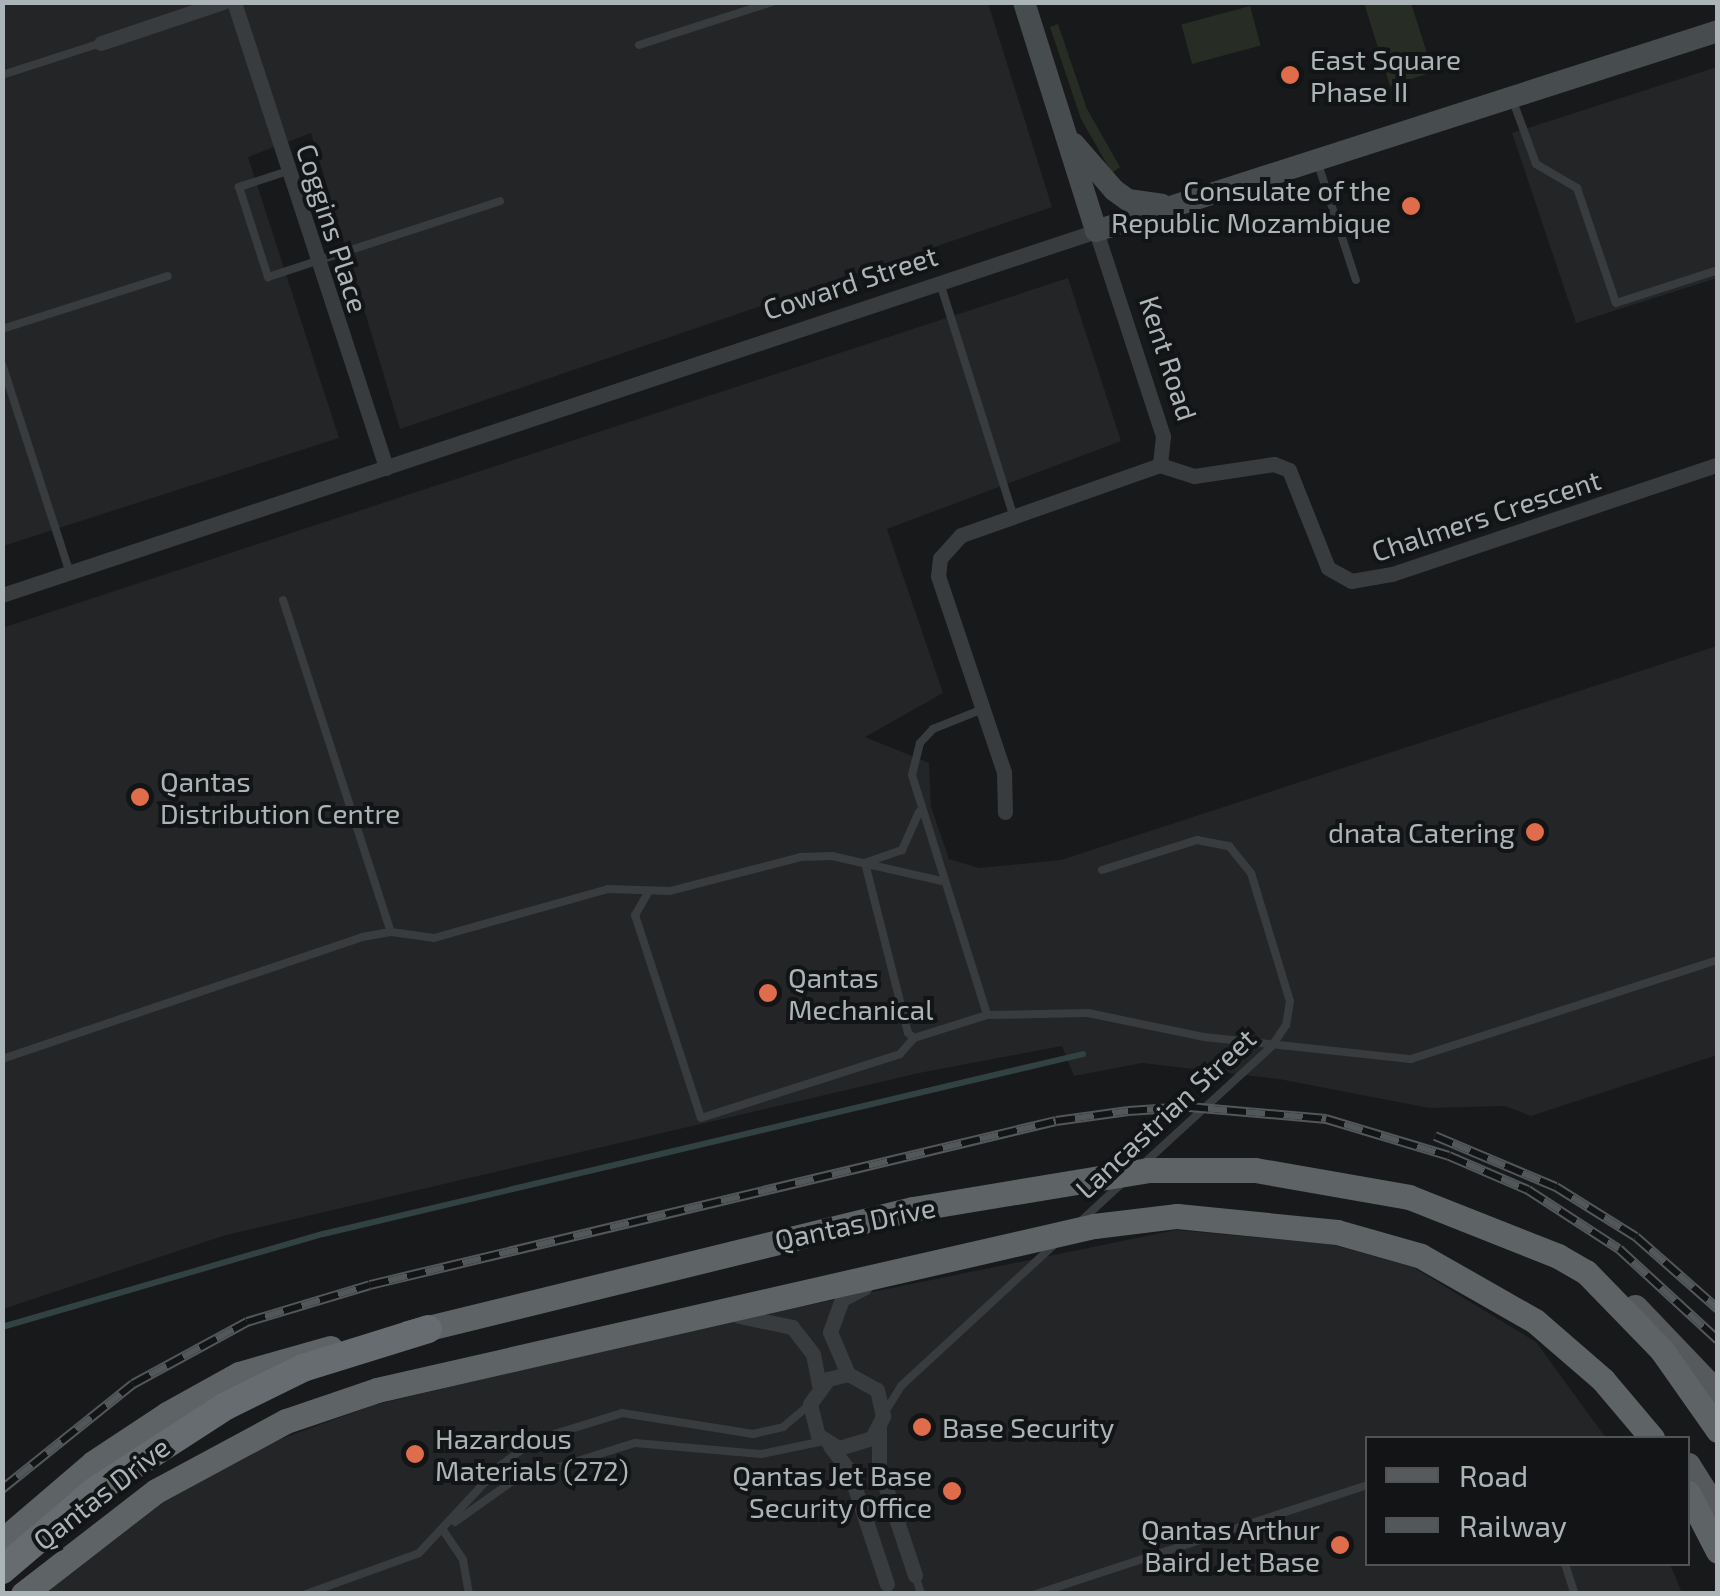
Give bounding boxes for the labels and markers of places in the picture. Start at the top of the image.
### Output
place label: East Square Phase II [1310,42,1461,108]
marker: East Square Phase II [1279,64,1301,86]
place label: Consulate of the Republic Mozambique [1111,173,1391,239]
marker: Consulate of the Republic Mozambique [1400,195,1422,217]
place label: Qantas Distribution Centre [160,764,400,830]
marker: Qantas Distribution Centre [129,786,151,808]
place label: dnata Catering [1328,815,1515,849]
marker: dnata Catering [1524,821,1546,843]
place label: Qantas Mechanical [788,960,934,1026]
marker: Qantas Mechanical [757,982,779,1004]
place label: Base Security [942,1410,1114,1444]
marker: Base Security [911,1416,933,1438]
place label: Hazardous Materials (272) [435,1421,629,1487]
marker: Hazardous Materials (272) [404,1443,426,1465]
place label: Qantas Jet Base Security Office [732,1458,932,1524]
marker: Qantas Jet Base Security Office [941,1480,963,1502]
place label: Qantas Arthur Baird Jet Base [1140,1512,1320,1578]
marker: Qantas Arthur Baird Jet Base [1329,1534,1351,1556]

